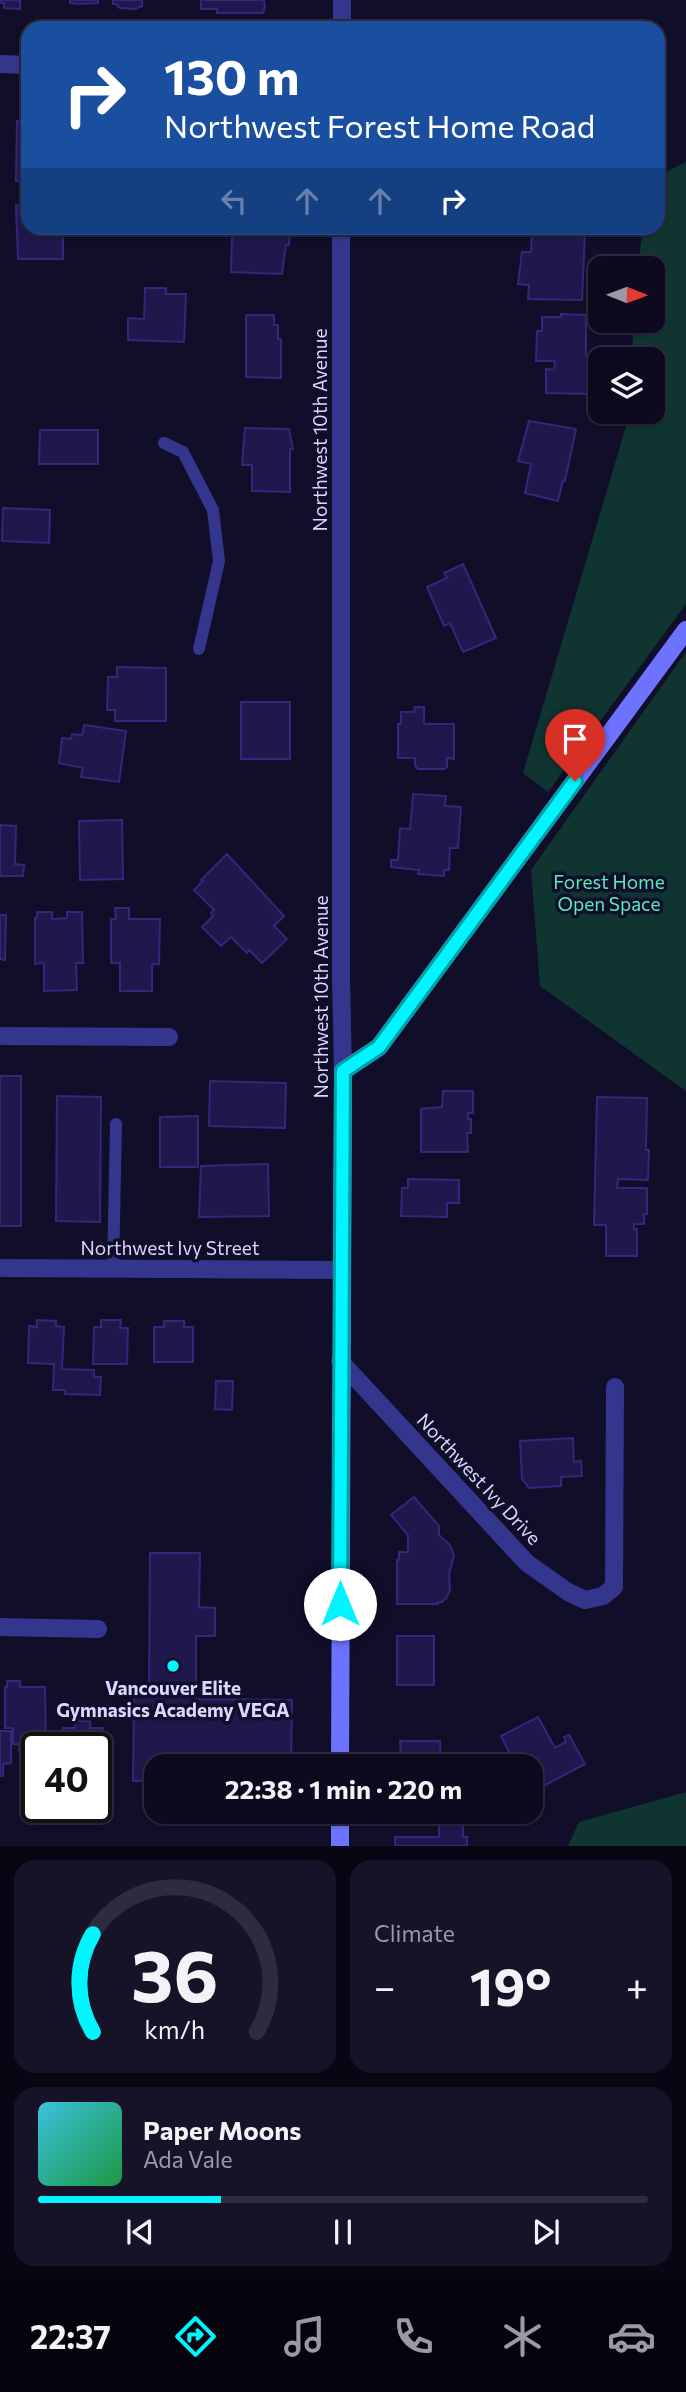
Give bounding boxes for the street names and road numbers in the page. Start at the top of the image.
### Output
street label: Northwest 10th Avenue [308,329,331,531]
street label: Northwest 10th Avenue [309,896,332,1098]
street label: Northwest Ivy Street [81,1236,260,1259]
street label: Northwest Ivy Drive [413,1408,546,1549]

